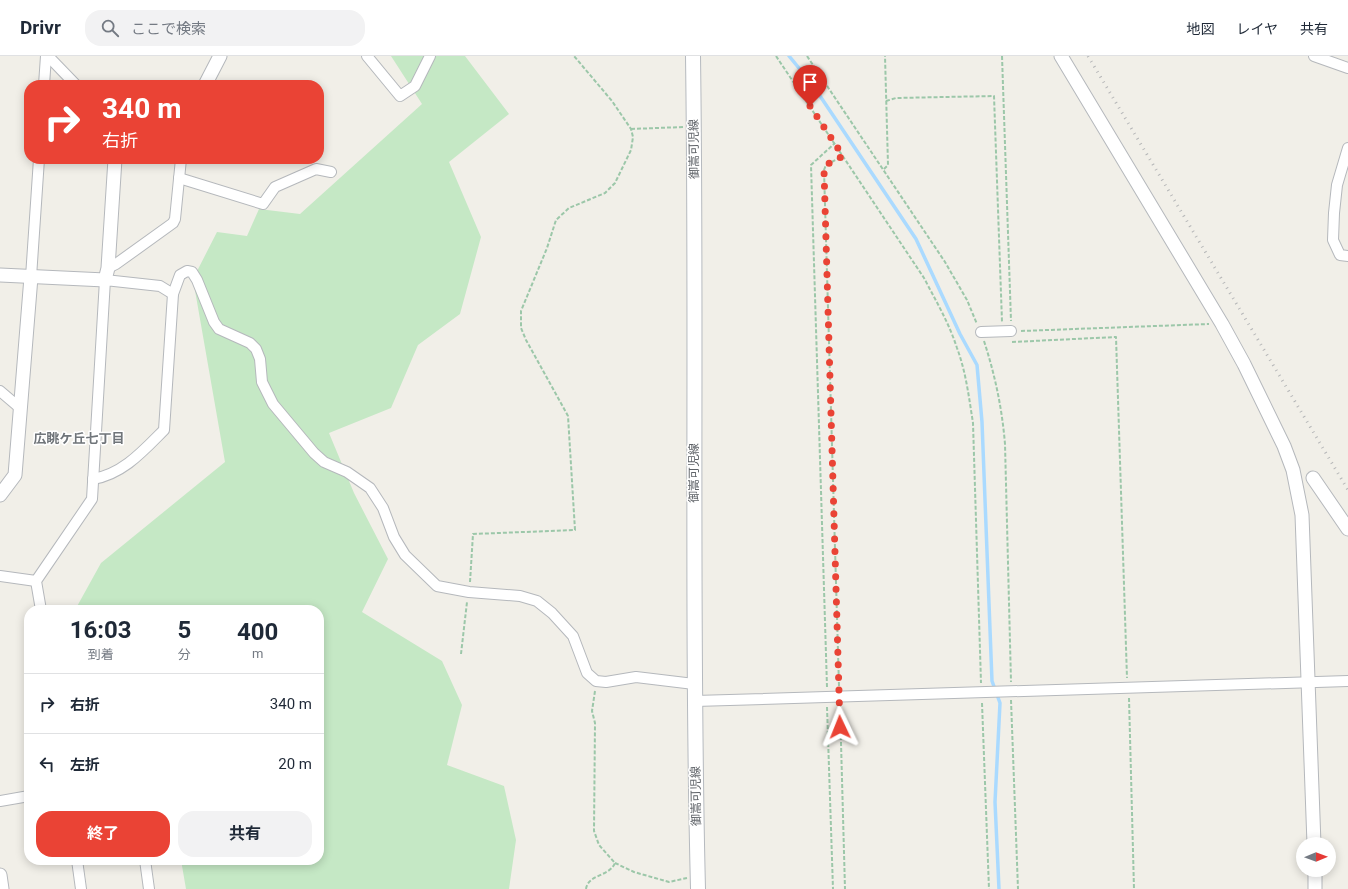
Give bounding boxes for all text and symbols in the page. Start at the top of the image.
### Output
search box [85,10,365,46]
text: Drivr [20,16,61,39]
icon: search [99,17,121,39]
text: ここで検索 [131,20,206,38]
text: 地図 [1186,21,1214,37]
text: レイヤ [1236,21,1278,37]
text: 共有 [1300,21,1328,37]
pin [793,65,827,106]
icon: arrive [799,71,821,93]
text: 340 m [102,92,181,125]
icon: right [36,96,88,148]
street label: 御嵩可児線 [686,119,702,179]
text: 右折 [102,130,138,151]
district label: 広眺ケ丘七丁目 [33,431,125,446]
street label: 御嵩可児線 [687,443,701,503]
text: 16:03 [70,616,132,644]
text: 5 [177,616,191,644]
text: 400 [237,618,278,646]
text: m [252,646,263,661]
text: 到着 [88,647,114,662]
text: 分 [178,647,191,662]
icon: right [36,693,58,715]
text: 340 m [270,695,312,713]
text: 右折 [70,696,100,714]
position arrow [819,706,861,748]
icon: left [36,753,58,775]
text: 20 m [278,755,312,773]
text: 左折 [70,756,100,774]
street label: 御嵩可児線 [688,766,704,826]
button: 終了 [36,811,170,857]
button: 共有 [178,811,312,857]
north arrow [1296,837,1336,877]
map controls [1296,837,1336,877]

